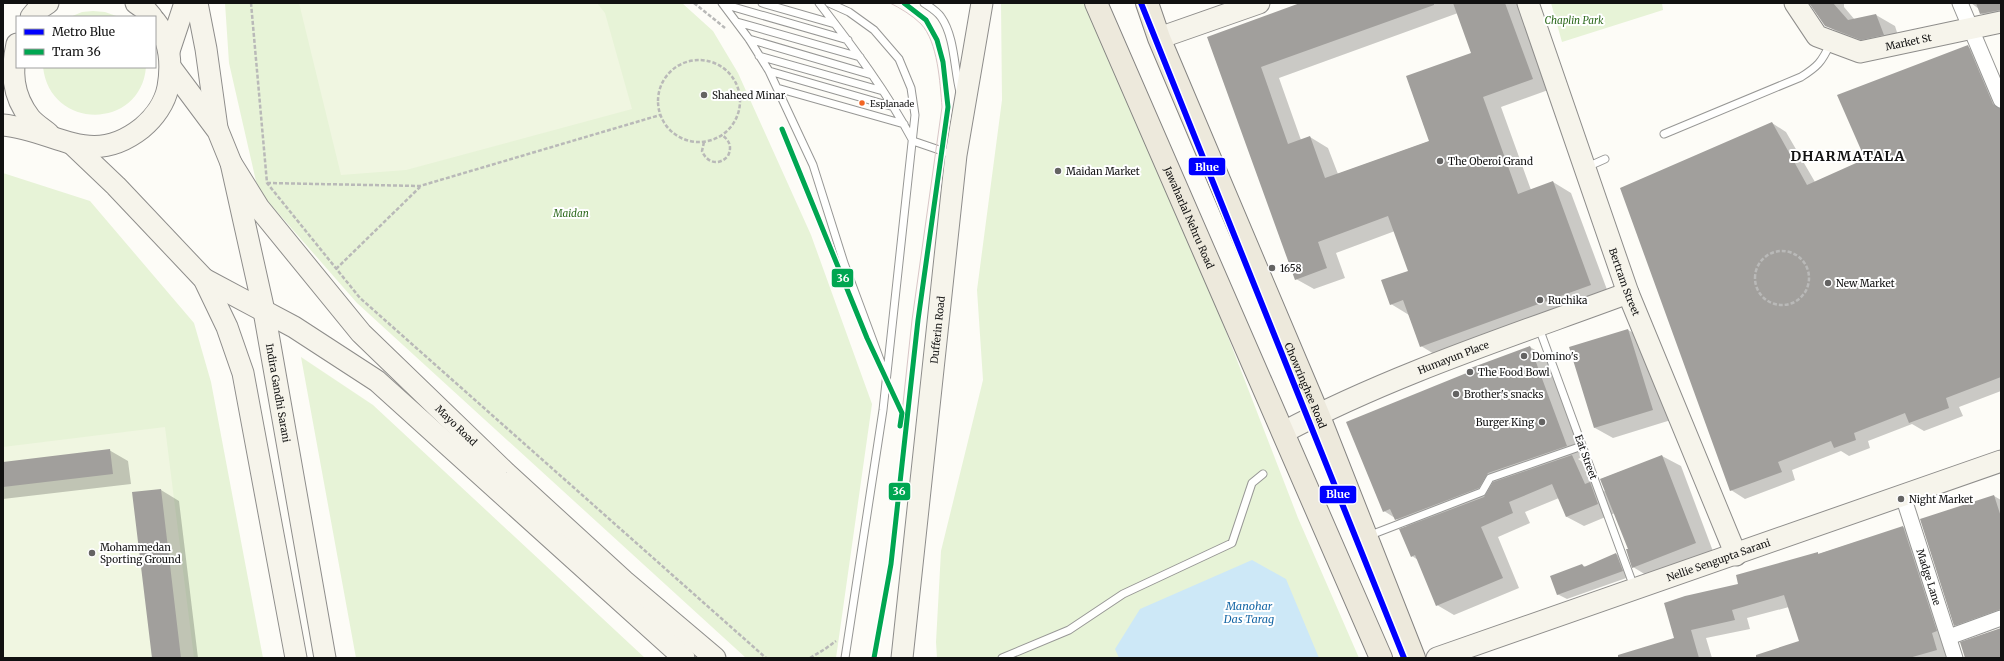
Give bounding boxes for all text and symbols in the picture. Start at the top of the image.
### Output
park label: Chaplin Park [1545,14,1604,27]
legend [16,16,156,68]
text: Metro Blue [52,24,115,39]
street label: Market St [1884,30,1933,53]
text: Tram 36 [52,44,101,59]
place label: Shaheed Minar [712,89,786,102]
marker: Shaheed Minar [699,90,709,100]
marker: Esplanade [857,98,867,108]
place label: Esplanade [870,98,915,109]
district label: DHARMATALA [1791,147,1906,165]
place label: The Oberoi Grand [1448,155,1533,168]
marker: The Oberoi Grand [1435,156,1445,166]
line badge: Blue [1188,157,1226,176]
text: Blue [1195,160,1219,174]
street label: Jawaharlal Nehru Road [1161,164,1217,270]
place label: Maidan Market [1066,165,1140,178]
marker: Maidan Market [1053,166,1063,176]
park label: Maidan [552,207,589,220]
street label: Bertram Street [1606,246,1643,318]
place label: 1658 [1280,262,1301,275]
marker: 1658 [1267,263,1277,273]
line badge: 36 [831,268,854,288]
text: 36 [837,271,850,285]
place label: New Market [1836,277,1895,290]
marker: New Market [1823,278,1833,288]
place label: Ruchika [1548,294,1588,307]
marker: Ruchika [1535,295,1545,305]
street label: Dufferin Road [927,296,947,364]
street label: Humayun Place [1416,338,1491,377]
street label: Chowringhee Road [1282,340,1329,430]
street label: Indira Gandhi Sarani [263,342,293,444]
place label: Domino's [1532,350,1578,363]
marker: Domino's [1519,351,1529,361]
place label: The Food Bowl [1478,366,1550,379]
marker: The Food Bowl [1465,367,1475,377]
place label: Brother's snacks [1464,388,1544,401]
marker: Brother's snacks [1451,389,1461,399]
street label: Mayo Road [433,402,480,448]
place label: Burger King [1476,416,1534,429]
marker: Burger King [1537,417,1547,427]
street label: Eat Street [1572,433,1600,481]
line badge: 36 [888,482,911,501]
text: 36 [893,484,906,498]
line badge: Blue [1319,485,1357,504]
text: Blue [1326,487,1350,501]
place label: Night Market [1909,493,1973,506]
marker: Night Market [1896,494,1906,504]
street label: Nellie Sengupta Sarani [1665,536,1772,584]
place label: Mohammedan Sporting Ground [100,541,181,566]
street label: Madge Lane [1914,547,1944,607]
marker: Mohammedan Sporting Ground [87,548,97,558]
water label: Manohar Das Tarag [1223,599,1274,626]

